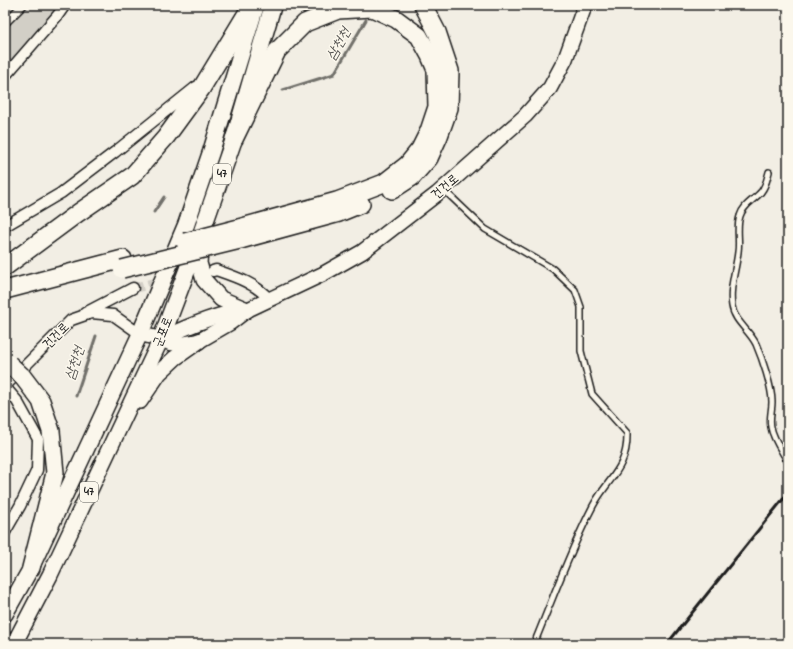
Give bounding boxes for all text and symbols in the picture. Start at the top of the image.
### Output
water label: 삼천천 [321,23,357,64]
road number: 47 [213,164,231,184]
street label: 건건로 [427,170,463,204]
street label: 군포로 [148,314,178,350]
street label: 건건로 [38,318,74,354]
water label: 삼천천 [60,342,91,382]
road number: 47 [80,482,98,502]

